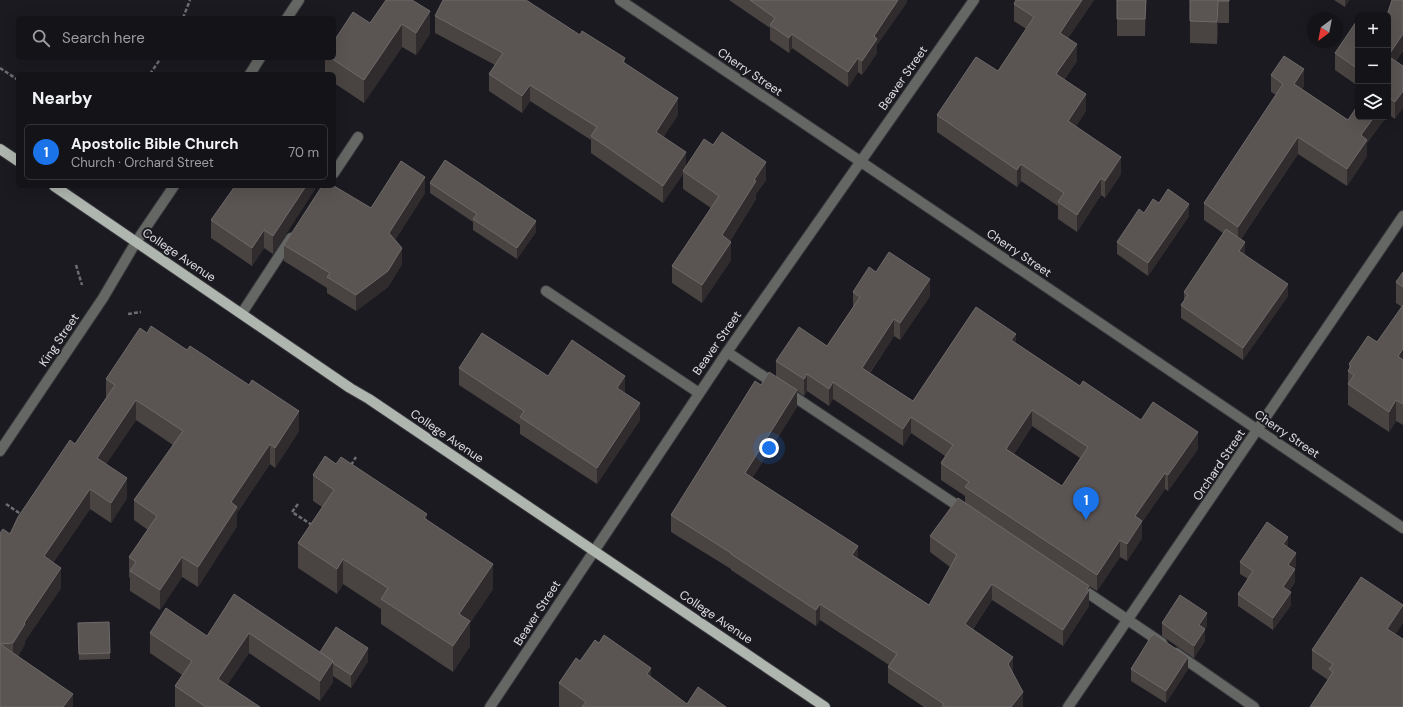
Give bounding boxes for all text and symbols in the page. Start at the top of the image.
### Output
north arrow [1307,12,1343,48]
map controls [1355,12,1391,120]
button: + [1355,12,1391,48]
search box [16,16,336,60]
icon: search [30,27,52,49]
text: Search here [62,28,145,48]
street label: Beaver Street [875,43,931,113]
street label: Cherry Street [714,44,786,100]
button: − [1355,48,1391,84]
button: layers [1355,84,1391,120]
text: Nearby [32,87,92,109]
text: Apostolic Bible Church [71,134,239,154]
text: 1 [44,144,48,161]
text: 70 m [288,144,319,161]
text: Church · Orchard Street [71,154,214,171]
street label: College Avenue [139,225,219,286]
street label: Cherry Street [983,225,1055,281]
street label: Beaver Street [689,308,745,378]
street label: King Street [35,310,83,370]
street label: College Avenue [407,406,487,467]
street label: Cherry Street [1251,406,1323,462]
street label: Orchard Street [1189,426,1249,504]
your location [759,438,779,458]
pin: 1 [1073,487,1099,520]
street label: Beaver Street [510,577,564,649]
street label: College Avenue [676,587,756,648]

